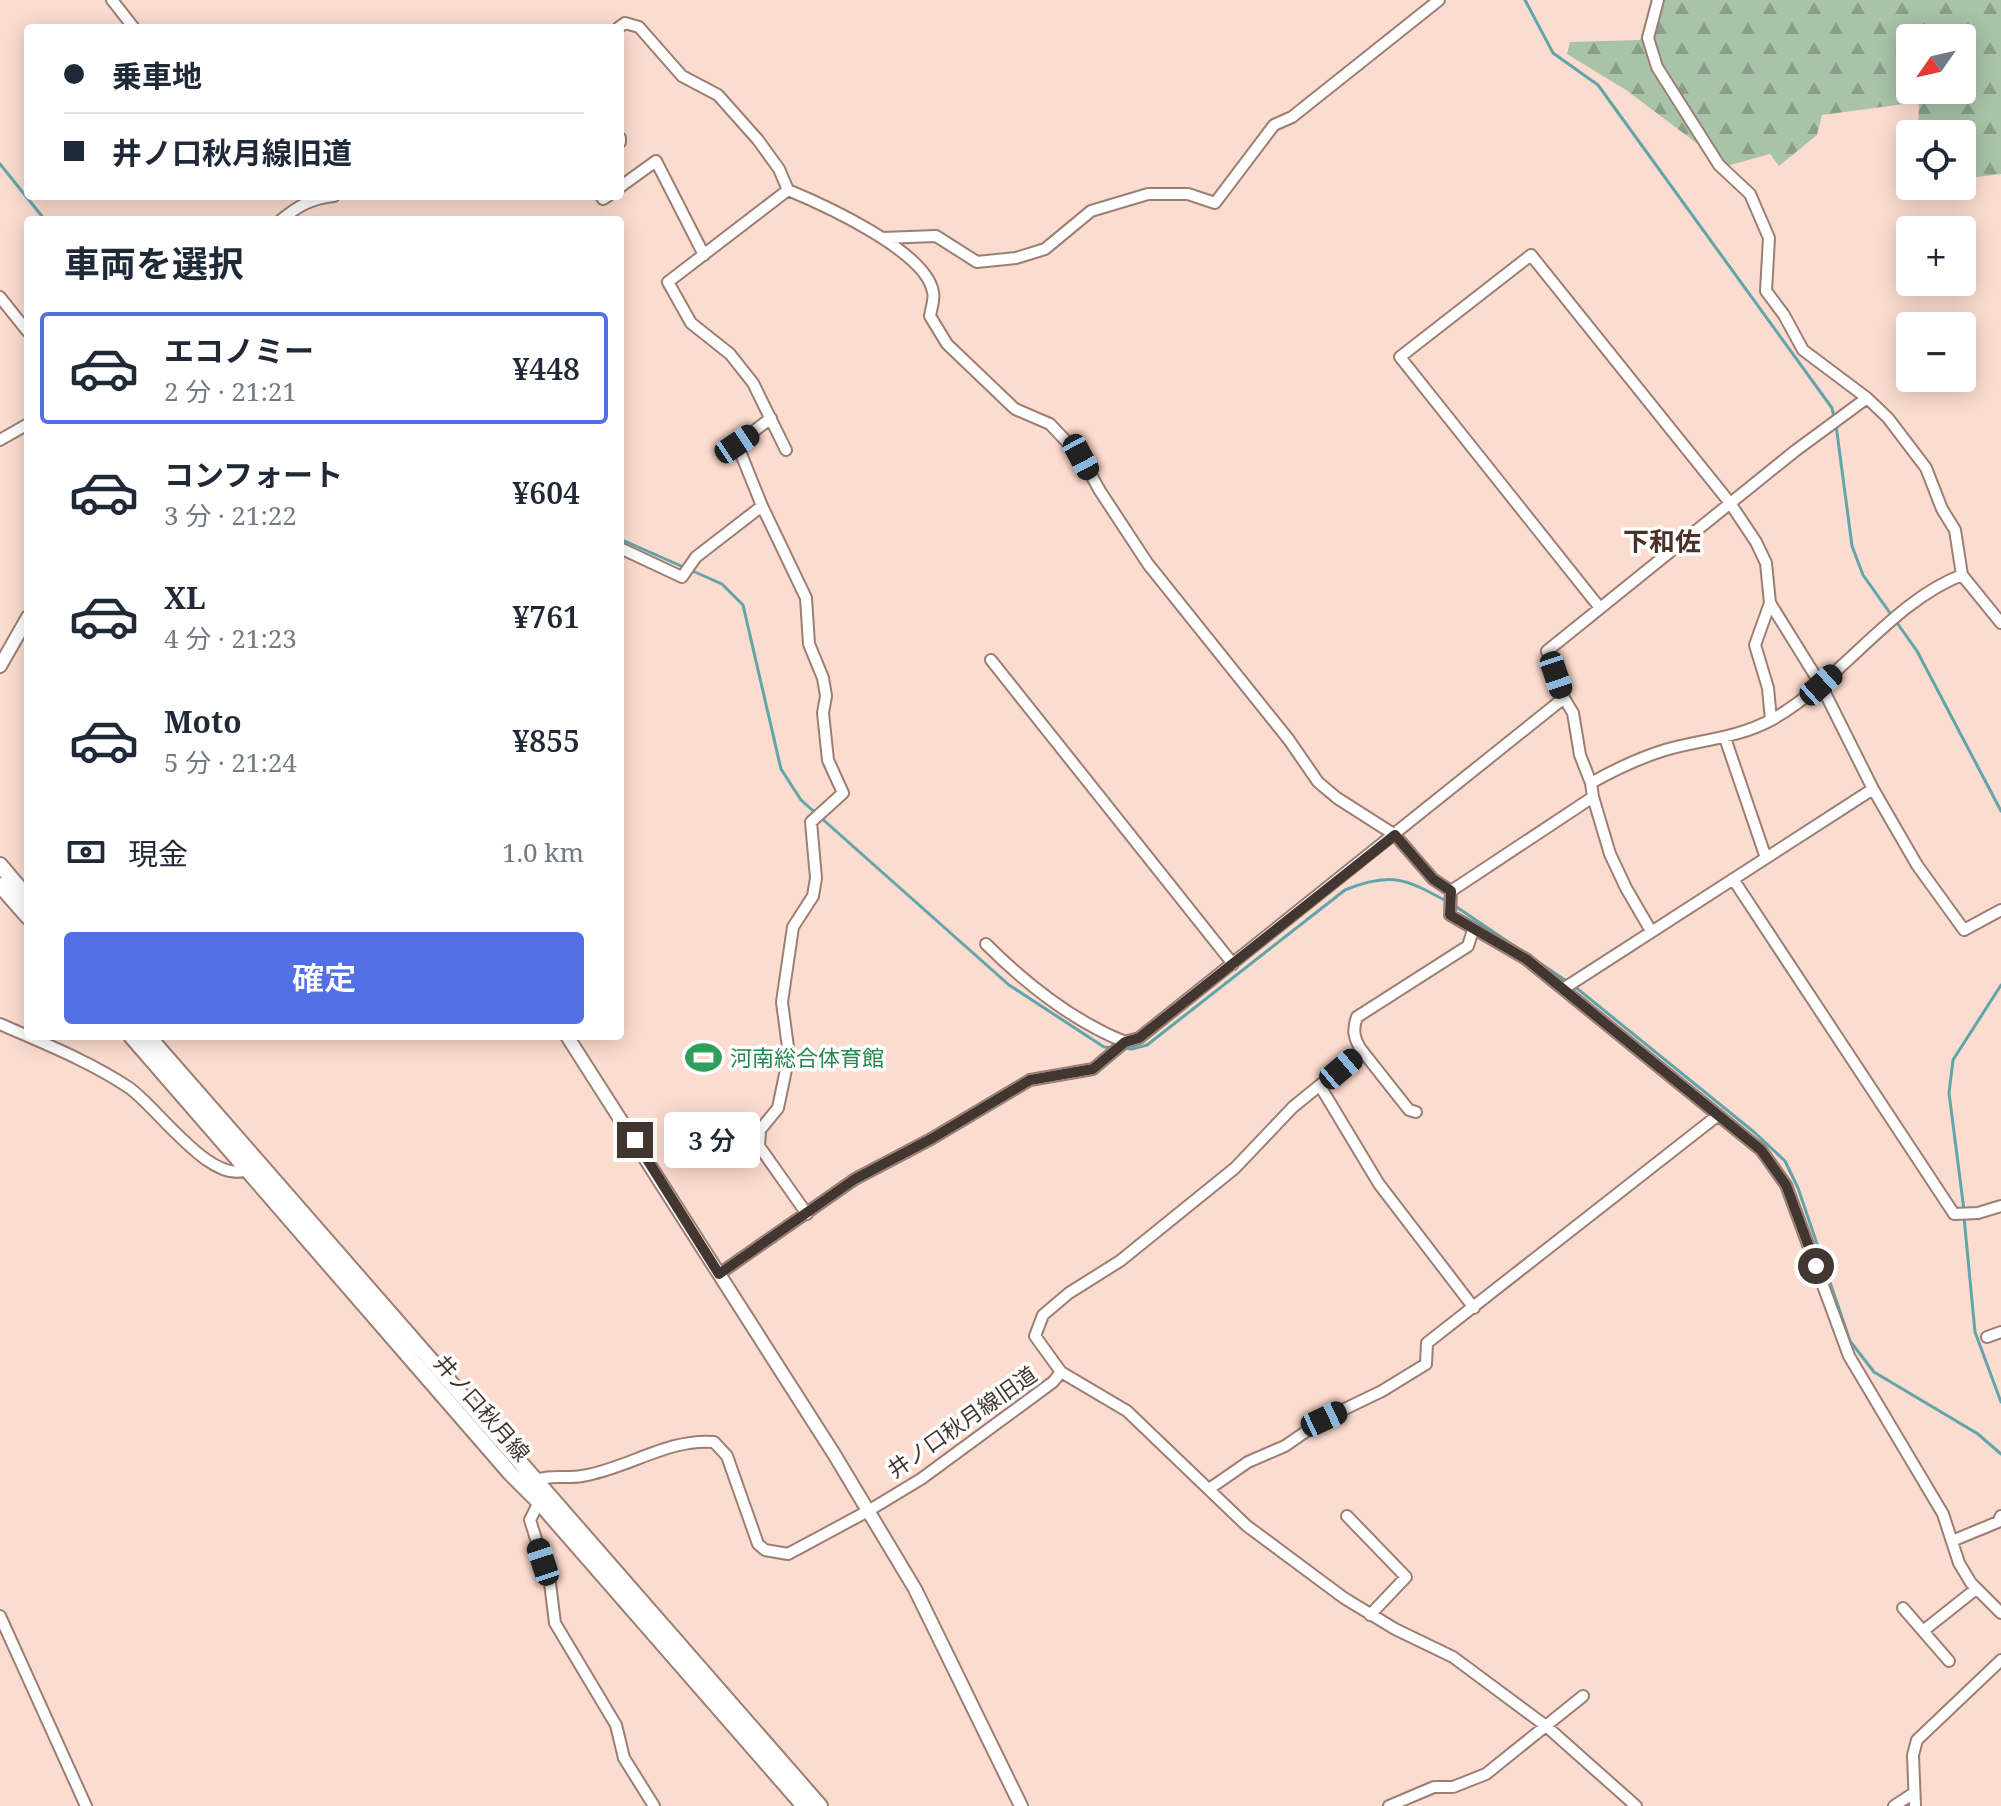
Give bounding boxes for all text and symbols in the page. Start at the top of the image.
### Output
north arrow [1896,24,1976,104]
map controls [1896,24,1976,392]
text: 乗車地 [112,55,202,96]
button: locate [1896,120,1976,200]
text: 井ノ口秋月線旧道 [112,132,352,173]
button: + [1896,216,1976,296]
text: 車両を選択 [64,239,244,288]
button: − [1896,312,1976,392]
text: エコノミー [164,330,314,371]
icon: car [68,332,140,404]
text: ¥448 [512,348,580,389]
text: 2 分 · 21:21 [164,373,297,409]
car [710,421,764,467]
car [1059,430,1103,484]
text: コンフォート [164,454,343,495]
icon: car [68,456,140,528]
text: ¥604 [512,472,580,513]
text: 3 分 · 21:22 [164,497,297,533]
district label: 下和佐 [1623,523,1701,559]
text: XL [164,577,206,618]
icon: car [68,580,140,652]
text: ¥761 [512,596,580,637]
text: 4 分 · 21:23 [164,620,297,656]
car [1537,648,1575,702]
car [1795,660,1847,710]
text: Moto [164,701,242,742]
icon: car [68,704,140,776]
text: ¥855 [512,720,580,761]
text: 5 分 · 21:24 [164,744,297,780]
icon: cash [64,830,108,874]
text: 現金 [128,833,188,874]
text: 1.0 km [502,834,584,870]
button: 確定 [64,932,584,1024]
sports icon: 河南総合体育館 [685,1039,723,1077]
place label: 河南総合体育館 [730,1042,884,1072]
car [1315,1044,1367,1094]
callout: 3 分 [663,1112,759,1168]
route end [617,1122,653,1158]
text: 3 分 [688,1122,736,1158]
route start [1798,1248,1834,1284]
street label: 井ノ口秋月線 [428,1348,537,1467]
street label: 井ノ口秋月線旧道 [881,1358,1042,1484]
car [1297,1398,1351,1440]
car [524,1535,562,1589]

